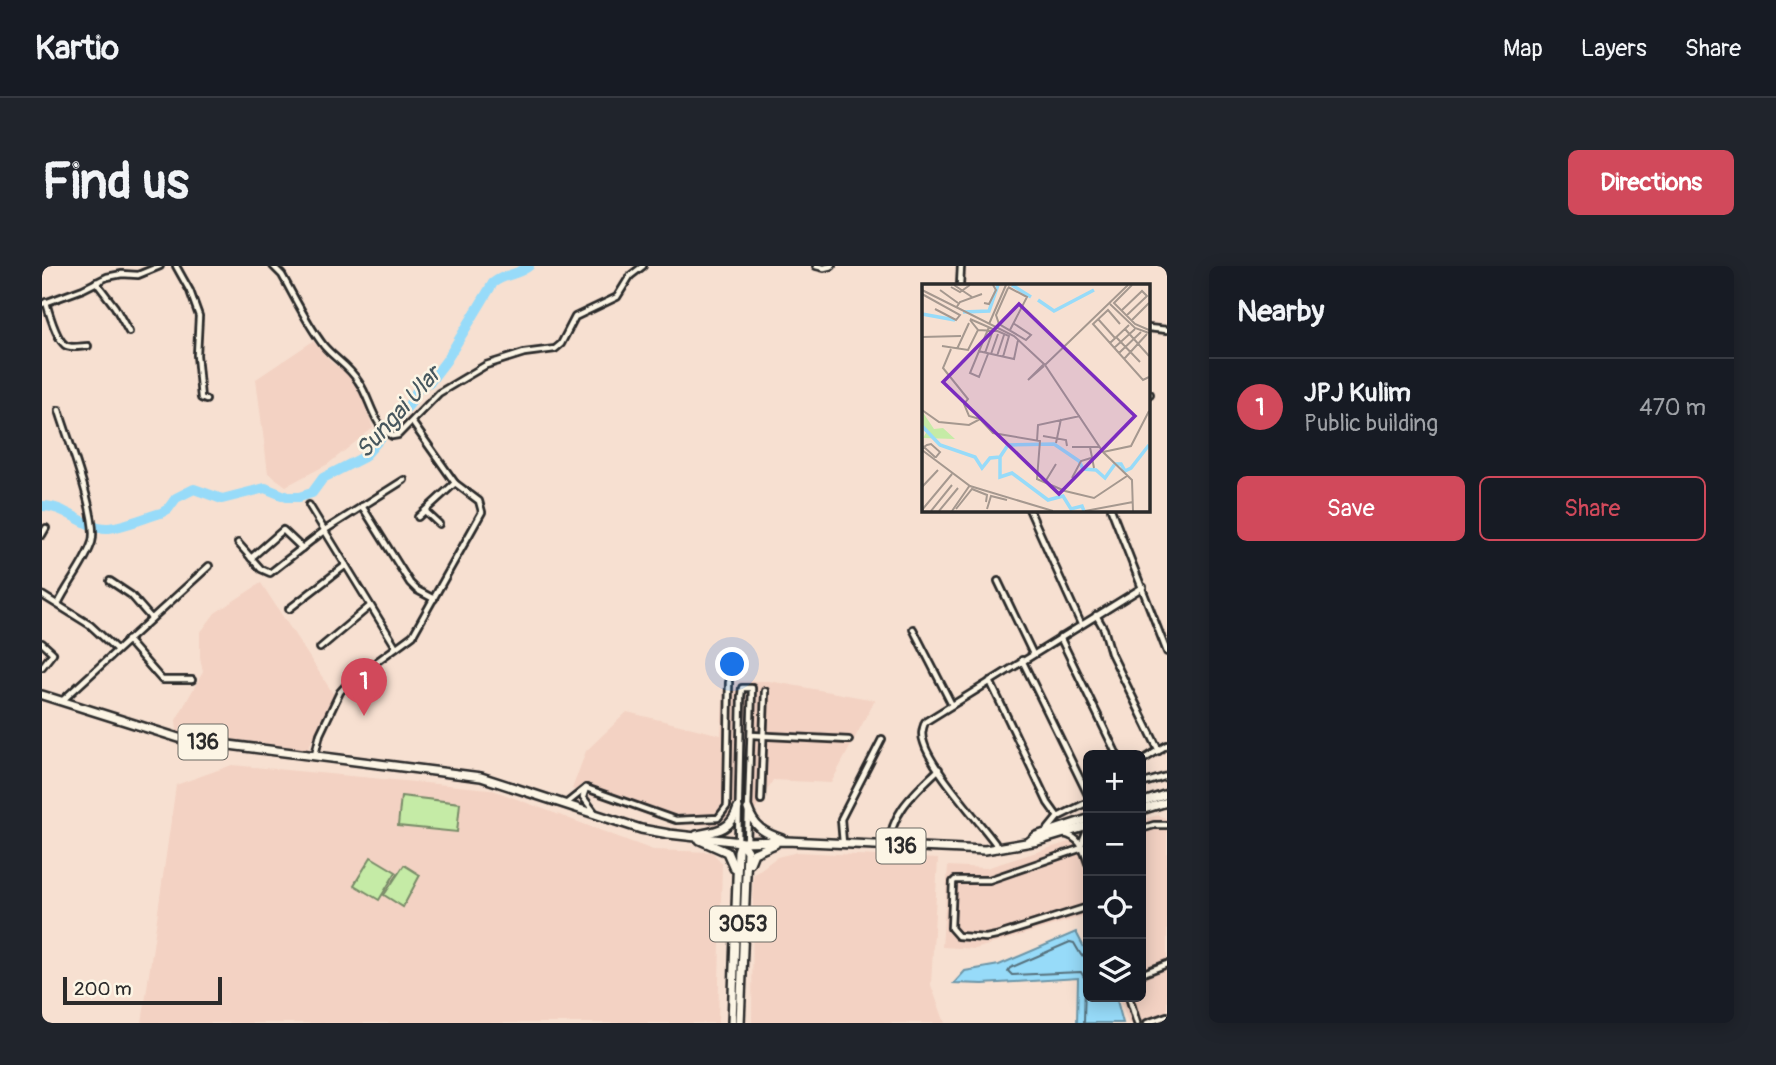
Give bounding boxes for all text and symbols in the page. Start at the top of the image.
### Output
text: Kartio [35,28,119,69]
text: Map [1503,34,1543,63]
text: Layers [1581,34,1647,63]
text: Share [1685,34,1741,63]
button: Directions [1568,150,1734,215]
text: Find us [42,152,189,213]
inset map [922,284,1150,511]
text: Nearby [1237,293,1324,330]
water label: Sungai Ular [350,358,449,464]
text: JPJ Kulim [1304,377,1411,409]
text: 1 [1256,393,1265,422]
text: 470 m [1639,393,1706,422]
text: Public building [1304,409,1438,438]
button: Save [1237,476,1465,541]
button: Share [1479,476,1706,541]
your location [715,647,749,681]
pin: 1 [341,658,387,716]
road number: 136 [178,724,228,760]
map controls [1083,750,1146,1002]
button: + [1083,750,1146,813]
button: − [1083,813,1146,876]
road number: 136 [876,828,926,864]
button: locate [1083,876,1146,939]
road number: 3053 [710,906,776,942]
button: layers [1083,939,1146,1002]
scale bar [63,974,222,1006]
text: 200 m [74,977,132,1001]

